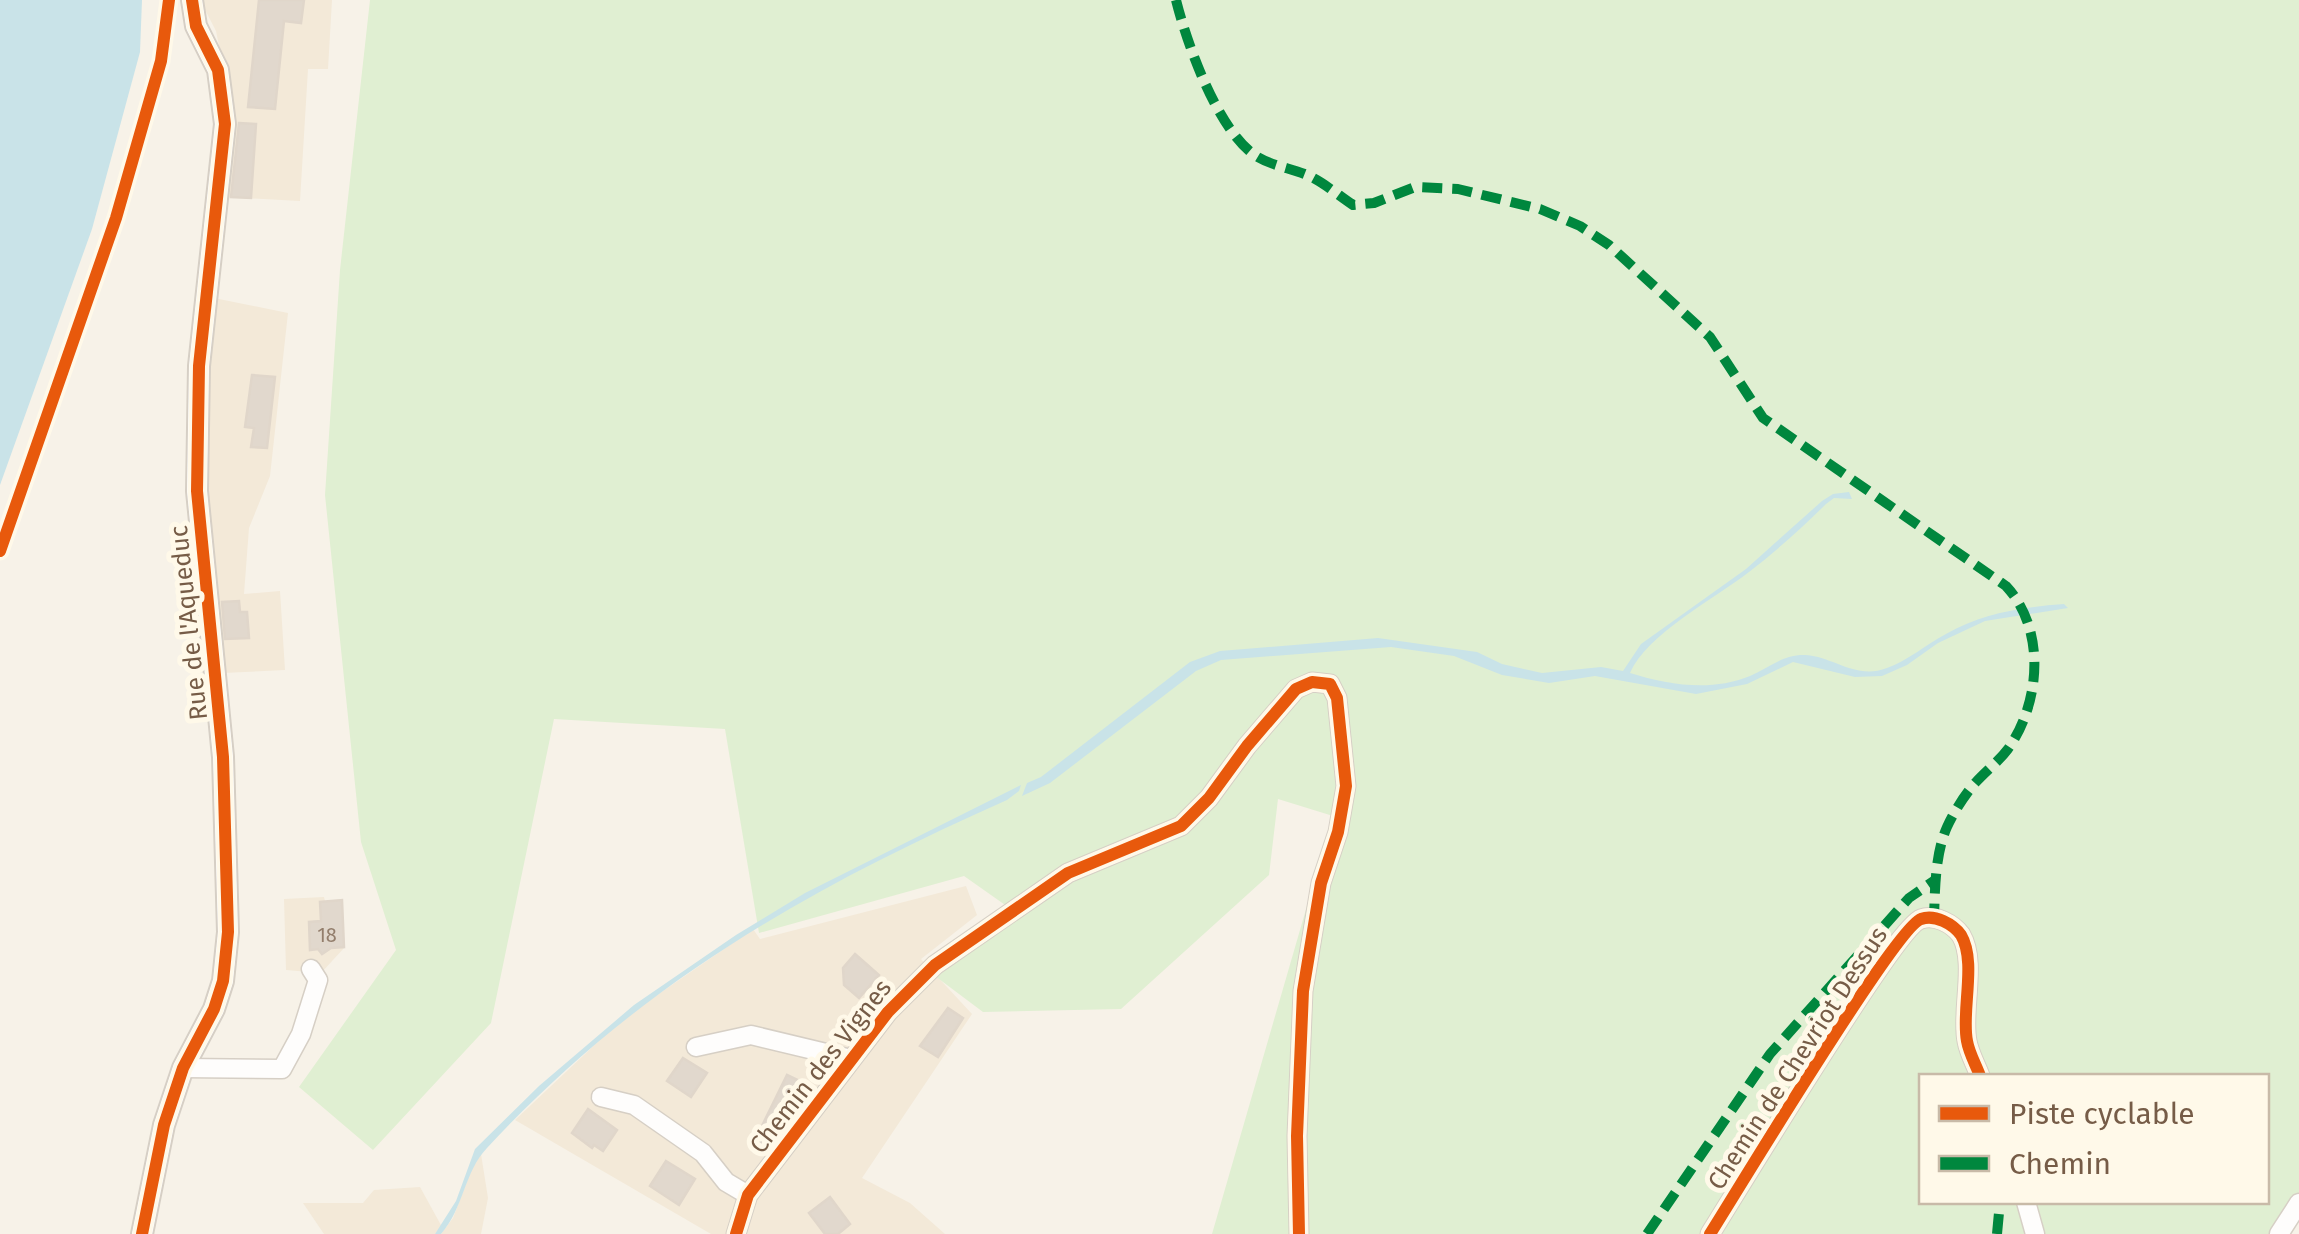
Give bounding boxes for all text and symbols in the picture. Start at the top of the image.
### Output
street label: Rue de l'Aqueduc [164,524,214,722]
street label: Chemin de Chevriot Dessus [1702,922,1894,1196]
house number: 18 [317,923,337,947]
street label: Chemin des Vignes [744,974,898,1160]
legend [1919,1074,2269,1204]
text: Piste cyclable [2009,1096,2195,1132]
text: Chemin [2009,1146,2111,1182]

